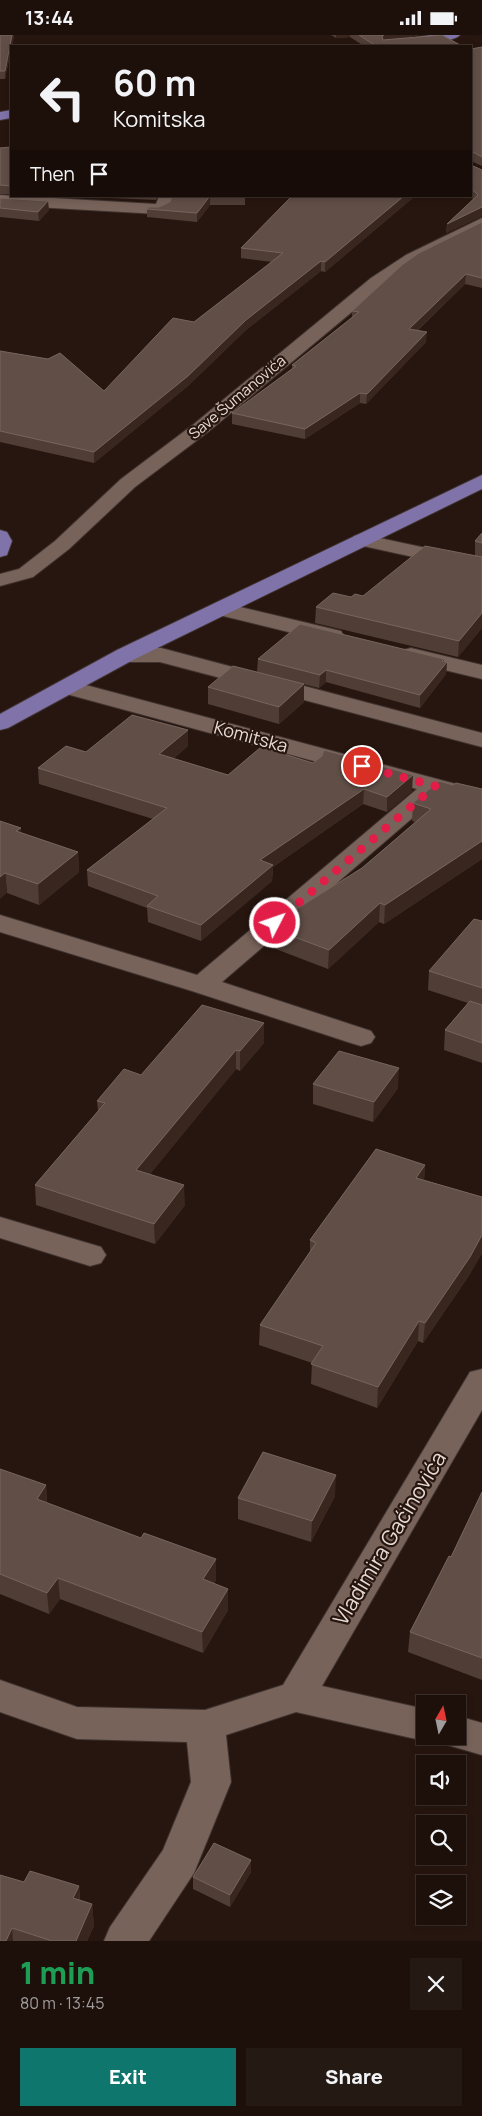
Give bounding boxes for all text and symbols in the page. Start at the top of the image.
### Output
text: 13:44 [25,5,74,31]
text: 60 m [113,59,196,107]
icon: left [30,65,95,130]
text: Komitska [113,104,205,134]
icon: arrive [85,160,113,188]
text: Then [30,161,75,187]
street label: Save Šumanovića [184,350,290,444]
street label: Komitska [211,715,291,757]
pin [341,745,383,787]
icon: arrive [348,752,376,780]
position arrow [248,896,300,948]
street label: Vladimira Gaćinovića [326,1446,452,1630]
north arrow [416,1695,466,1745]
map controls [416,1695,466,1925]
button: sound [416,1755,466,1805]
button: search [416,1815,466,1865]
button: layers [416,1875,466,1925]
text: 1 min [20,1952,95,1993]
button: close [410,1958,462,2010]
text: 80 m · 13:45 [20,1992,104,2014]
button: Exit [20,2048,236,2106]
button: Share [246,2048,462,2106]

